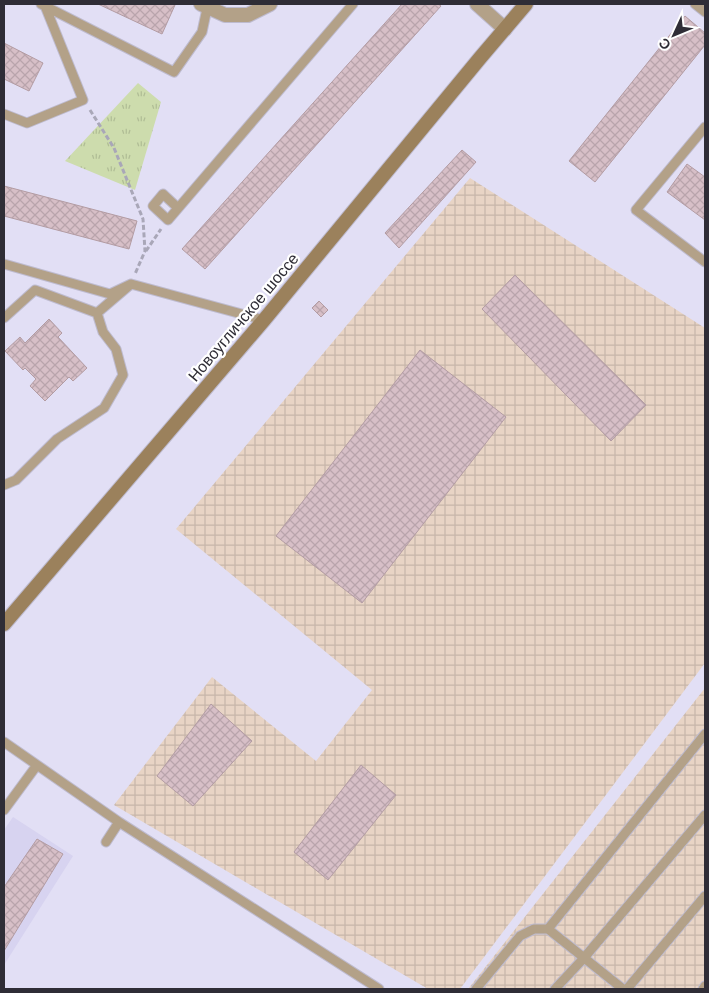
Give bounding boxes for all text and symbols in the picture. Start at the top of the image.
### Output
north arrow [649,10,699,60]
text: С [655,35,674,53]
street label: Новоугличское шоссе [185,250,302,385]

